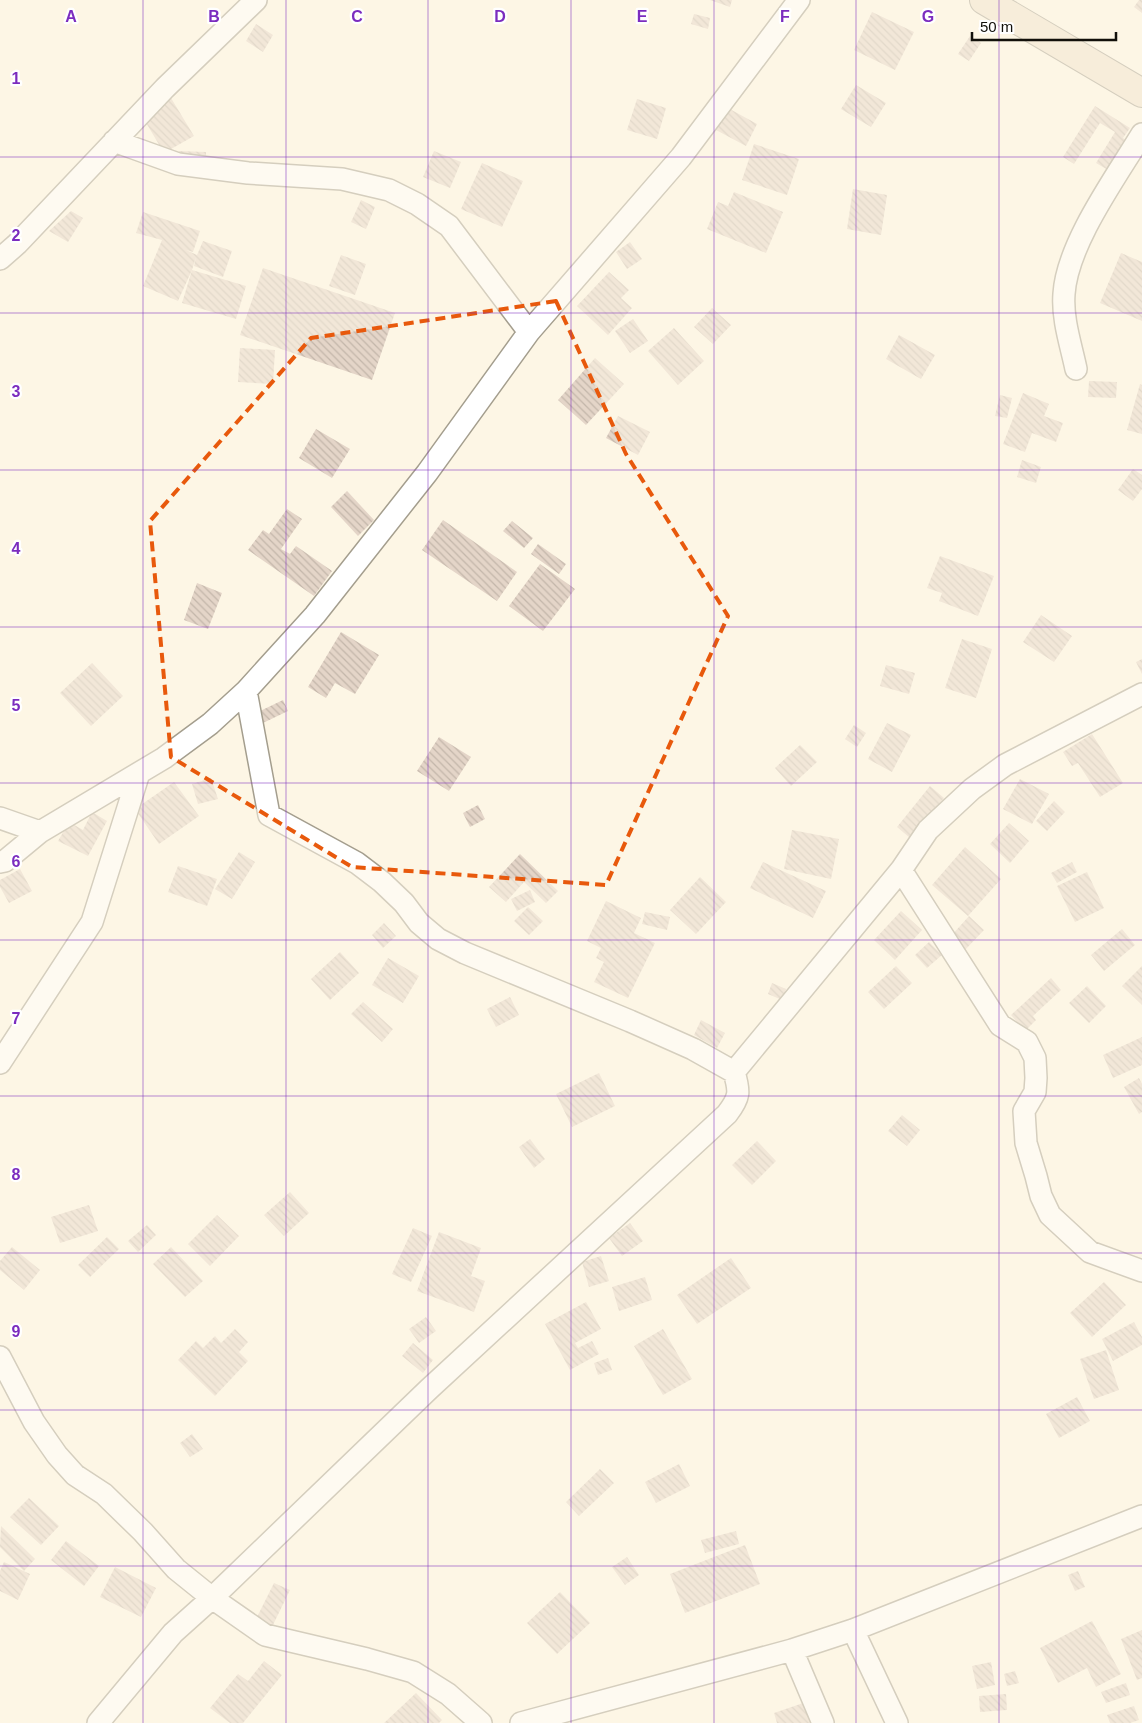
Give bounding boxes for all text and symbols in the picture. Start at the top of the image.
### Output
text: A [65,8,77,25]
text: B [208,8,220,25]
text: C [351,8,363,25]
text: D [494,8,506,25]
text: E [637,8,648,25]
text: F [780,8,790,25]
text: G [922,8,934,25]
scale bar [972,10,1116,42]
text: 50 m [980,18,1013,35]
text: 1 [12,70,21,87]
text: 2 [12,227,21,244]
text: 3 [12,383,21,400]
text: 4 [12,540,21,557]
text: 5 [12,697,21,714]
text: 6 [12,853,21,870]
text: 7 [12,1010,21,1027]
text: 8 [12,1166,21,1183]
text: 9 [12,1323,21,1340]

